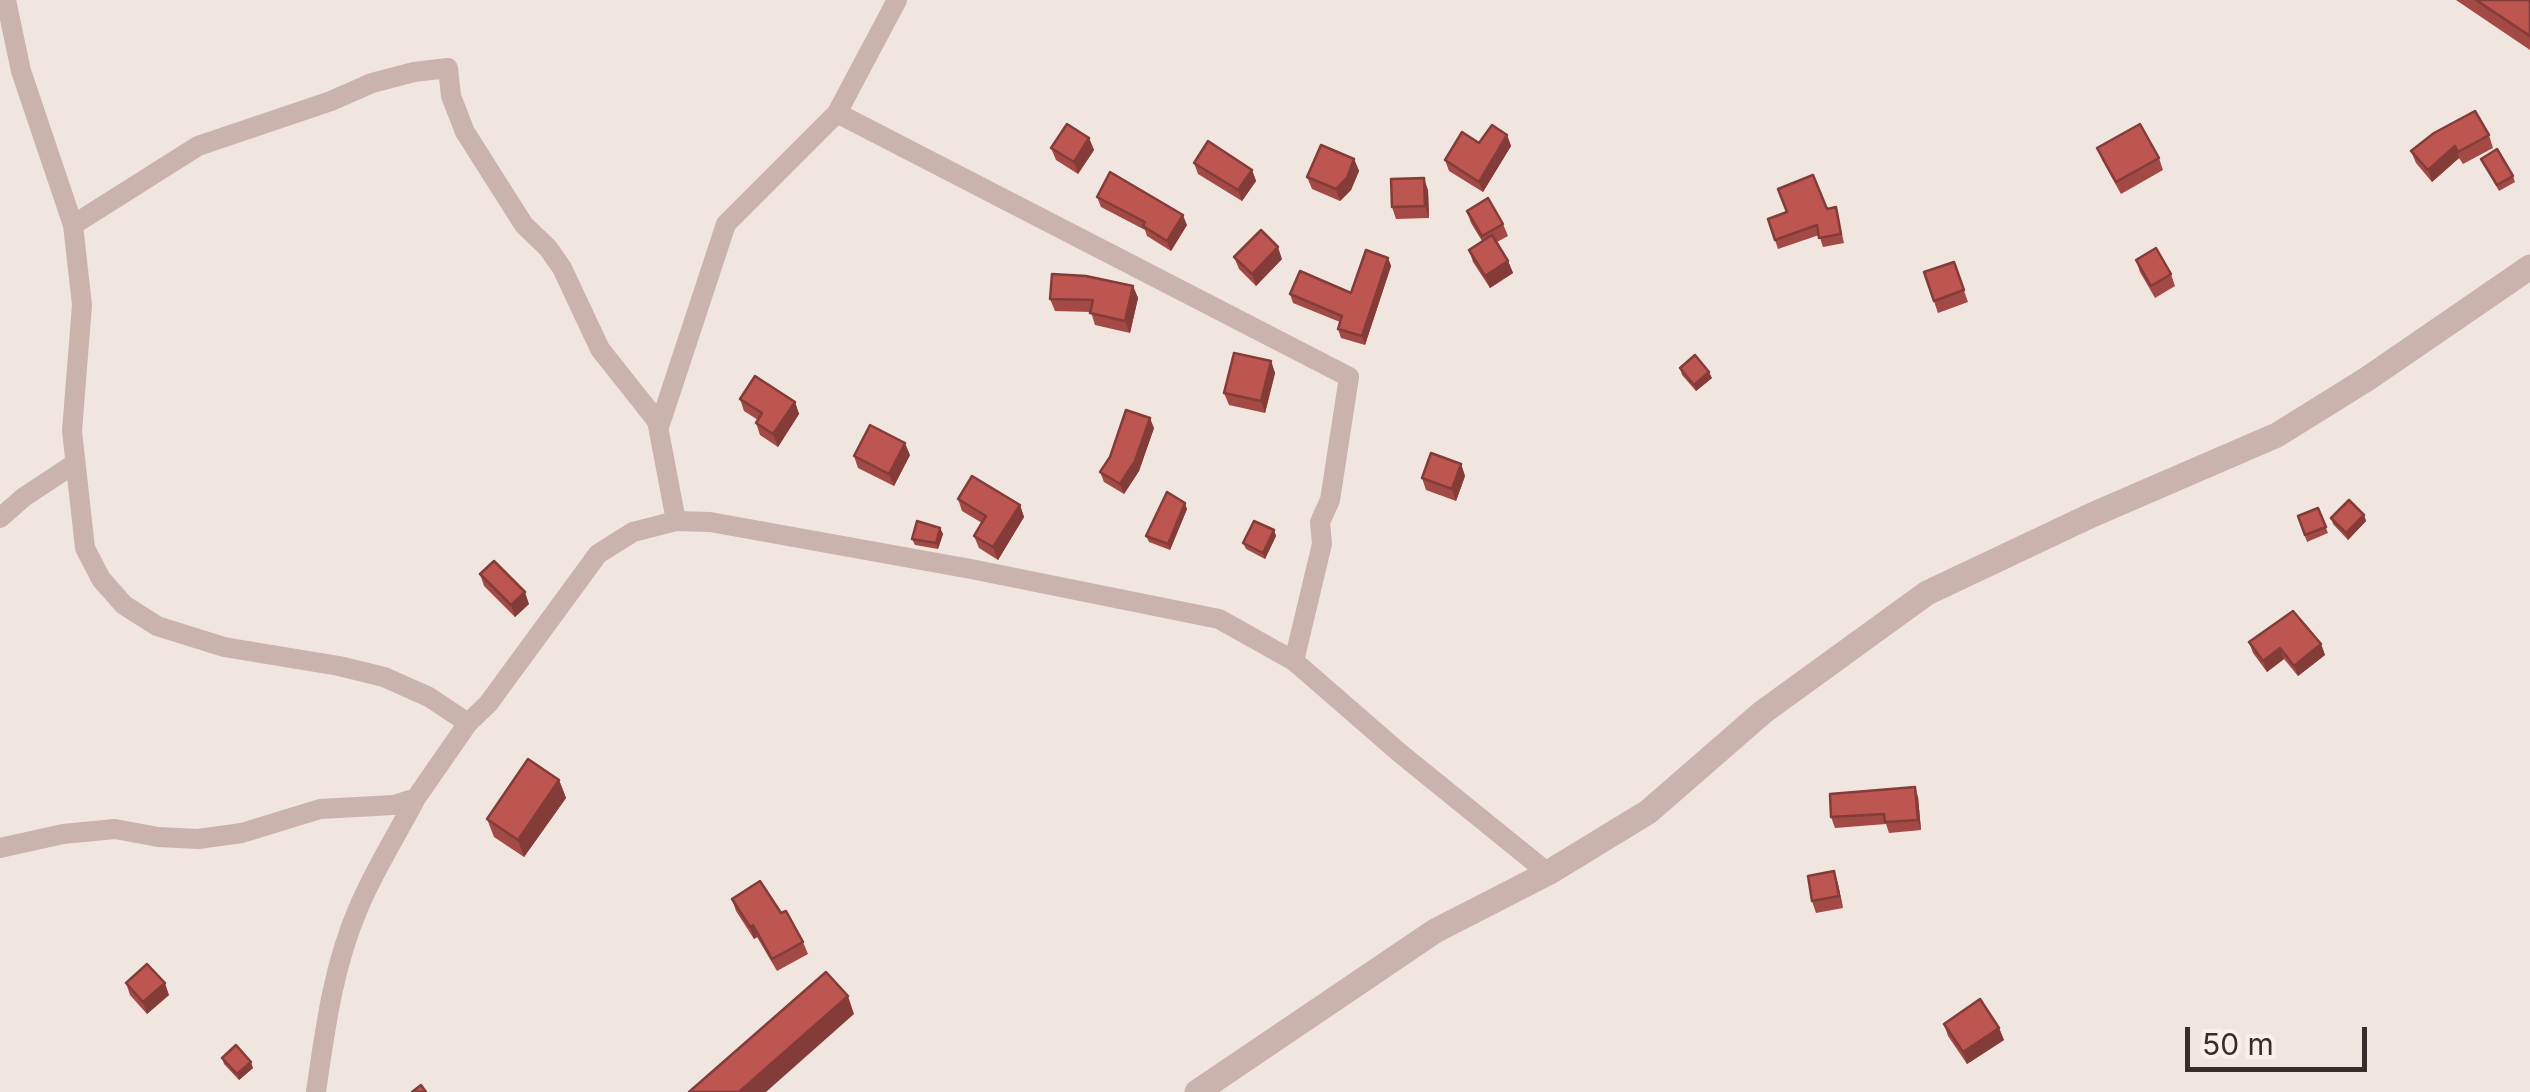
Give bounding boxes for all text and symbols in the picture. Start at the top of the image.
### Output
scale bar [2190,1007,2372,1069]
text: 50 m [2202,1026,2274,1062]

